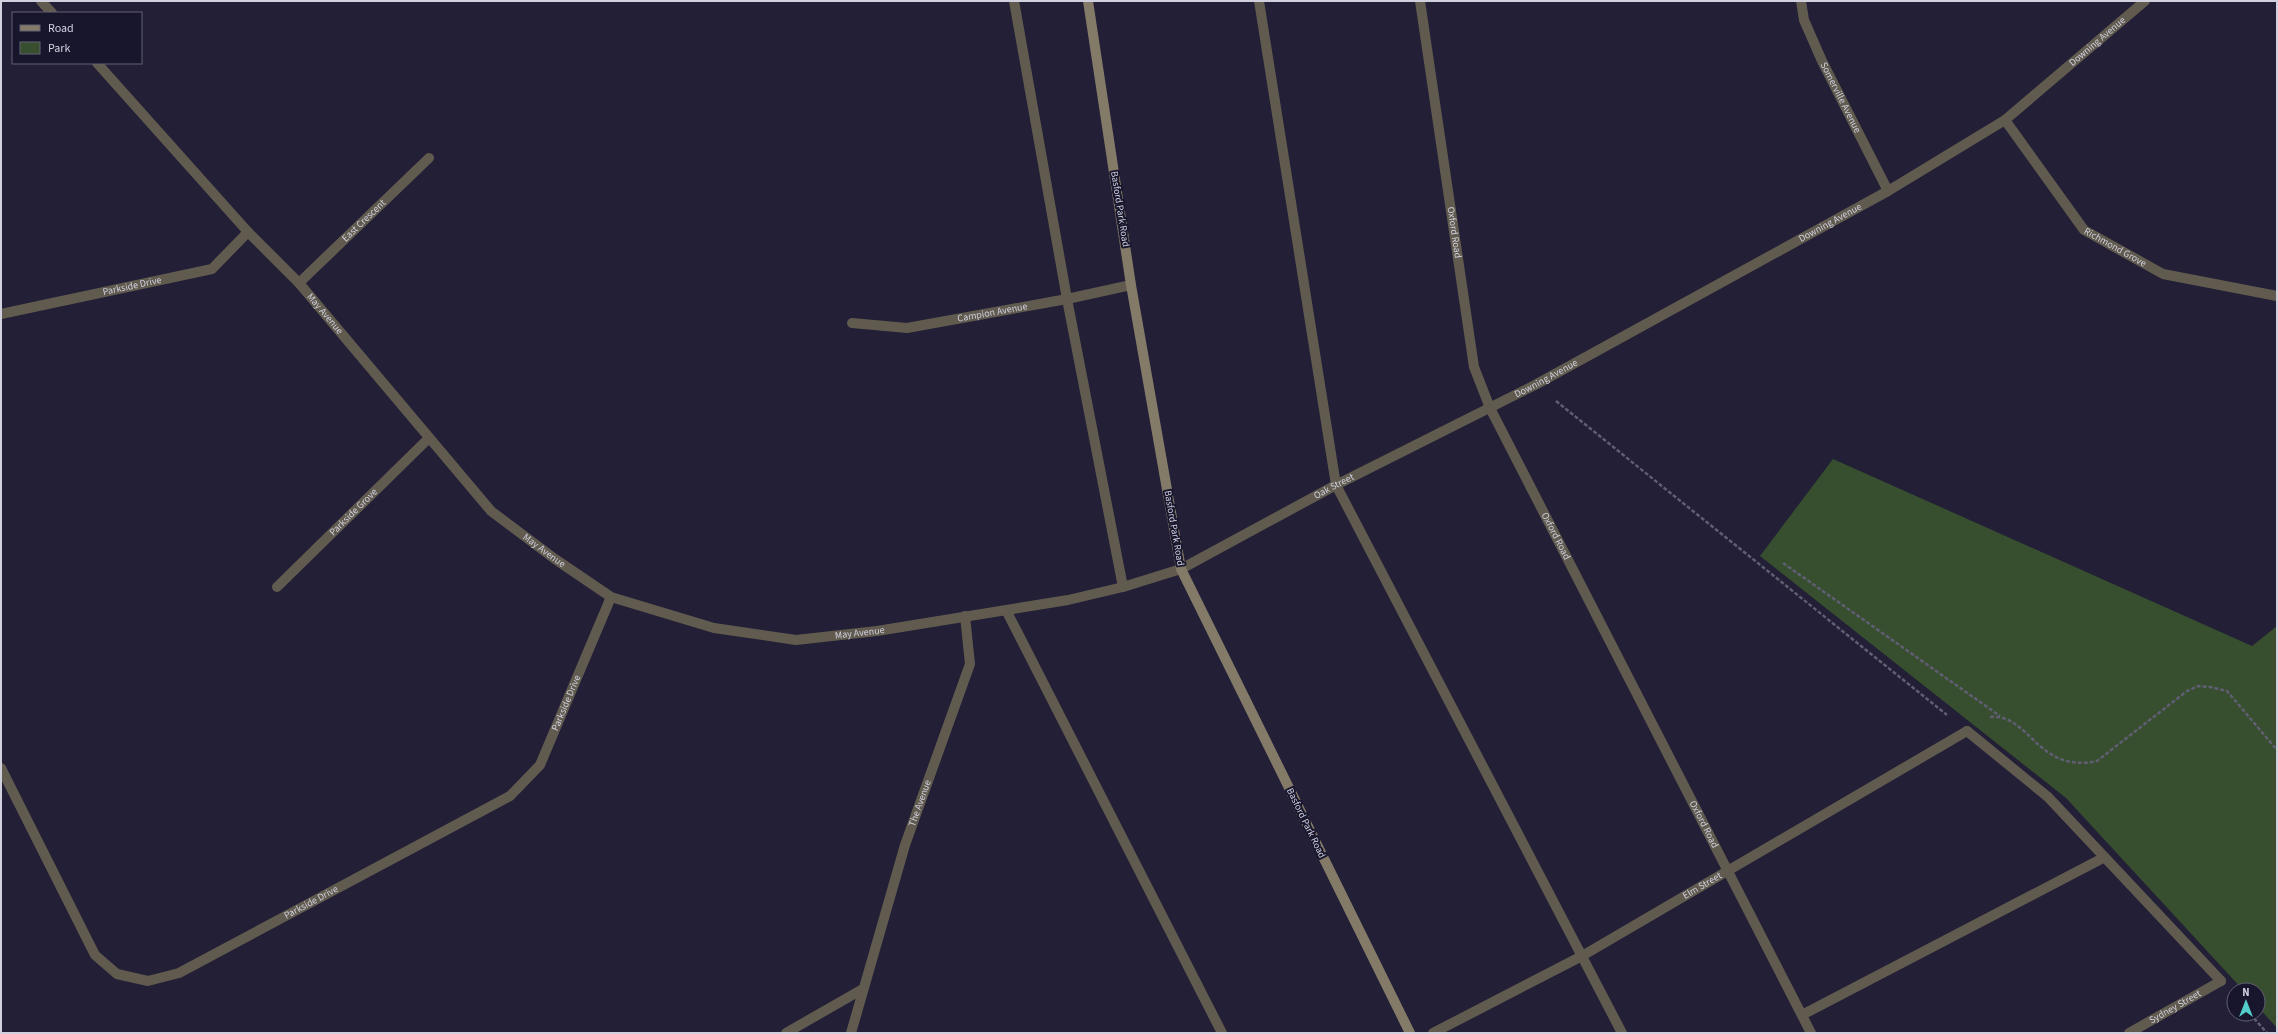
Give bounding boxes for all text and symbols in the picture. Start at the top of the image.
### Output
legend [12,12,142,64]
street label: Downing Avenue [2066,13,2129,70]
text: Road [48,20,74,37]
text: Park [48,40,70,57]
street label: Somerville Avenue [1817,60,1864,135]
street label: Basford Park Road [1107,170,1133,248]
street label: East Crescent [339,196,389,245]
street label: Downing Avenue [1796,200,1864,246]
street label: Oxford Road [1443,206,1465,259]
street label: Richmond Grove [2081,224,2149,270]
street label: Parkside Drive [101,273,163,299]
street label: May Avenue [304,290,346,337]
street label: Campion Avenue [956,299,1029,326]
street label: Downing Avenue [1512,356,1580,401]
street label: Oak Street [1311,470,1357,503]
street label: Parkside Grove [326,485,381,539]
street label: Basford Park Road [1160,489,1188,567]
street label: Oxford Road [1538,510,1574,562]
street label: May Avenue [520,530,568,571]
street label: May Avenue [834,623,886,643]
street label: Parkside Drive [548,673,584,733]
street label: The Avenue [905,778,935,828]
street label: Basford Park Road [1283,786,1329,860]
street label: Oxford Road [1686,798,1722,851]
street label: Elm Street [1680,868,1725,903]
street label: Parkside Drive [282,882,341,923]
north arrow [2226,982,2266,1022]
text: N [2242,985,2250,1000]
street label: Sydney Street [2147,986,2204,1027]

